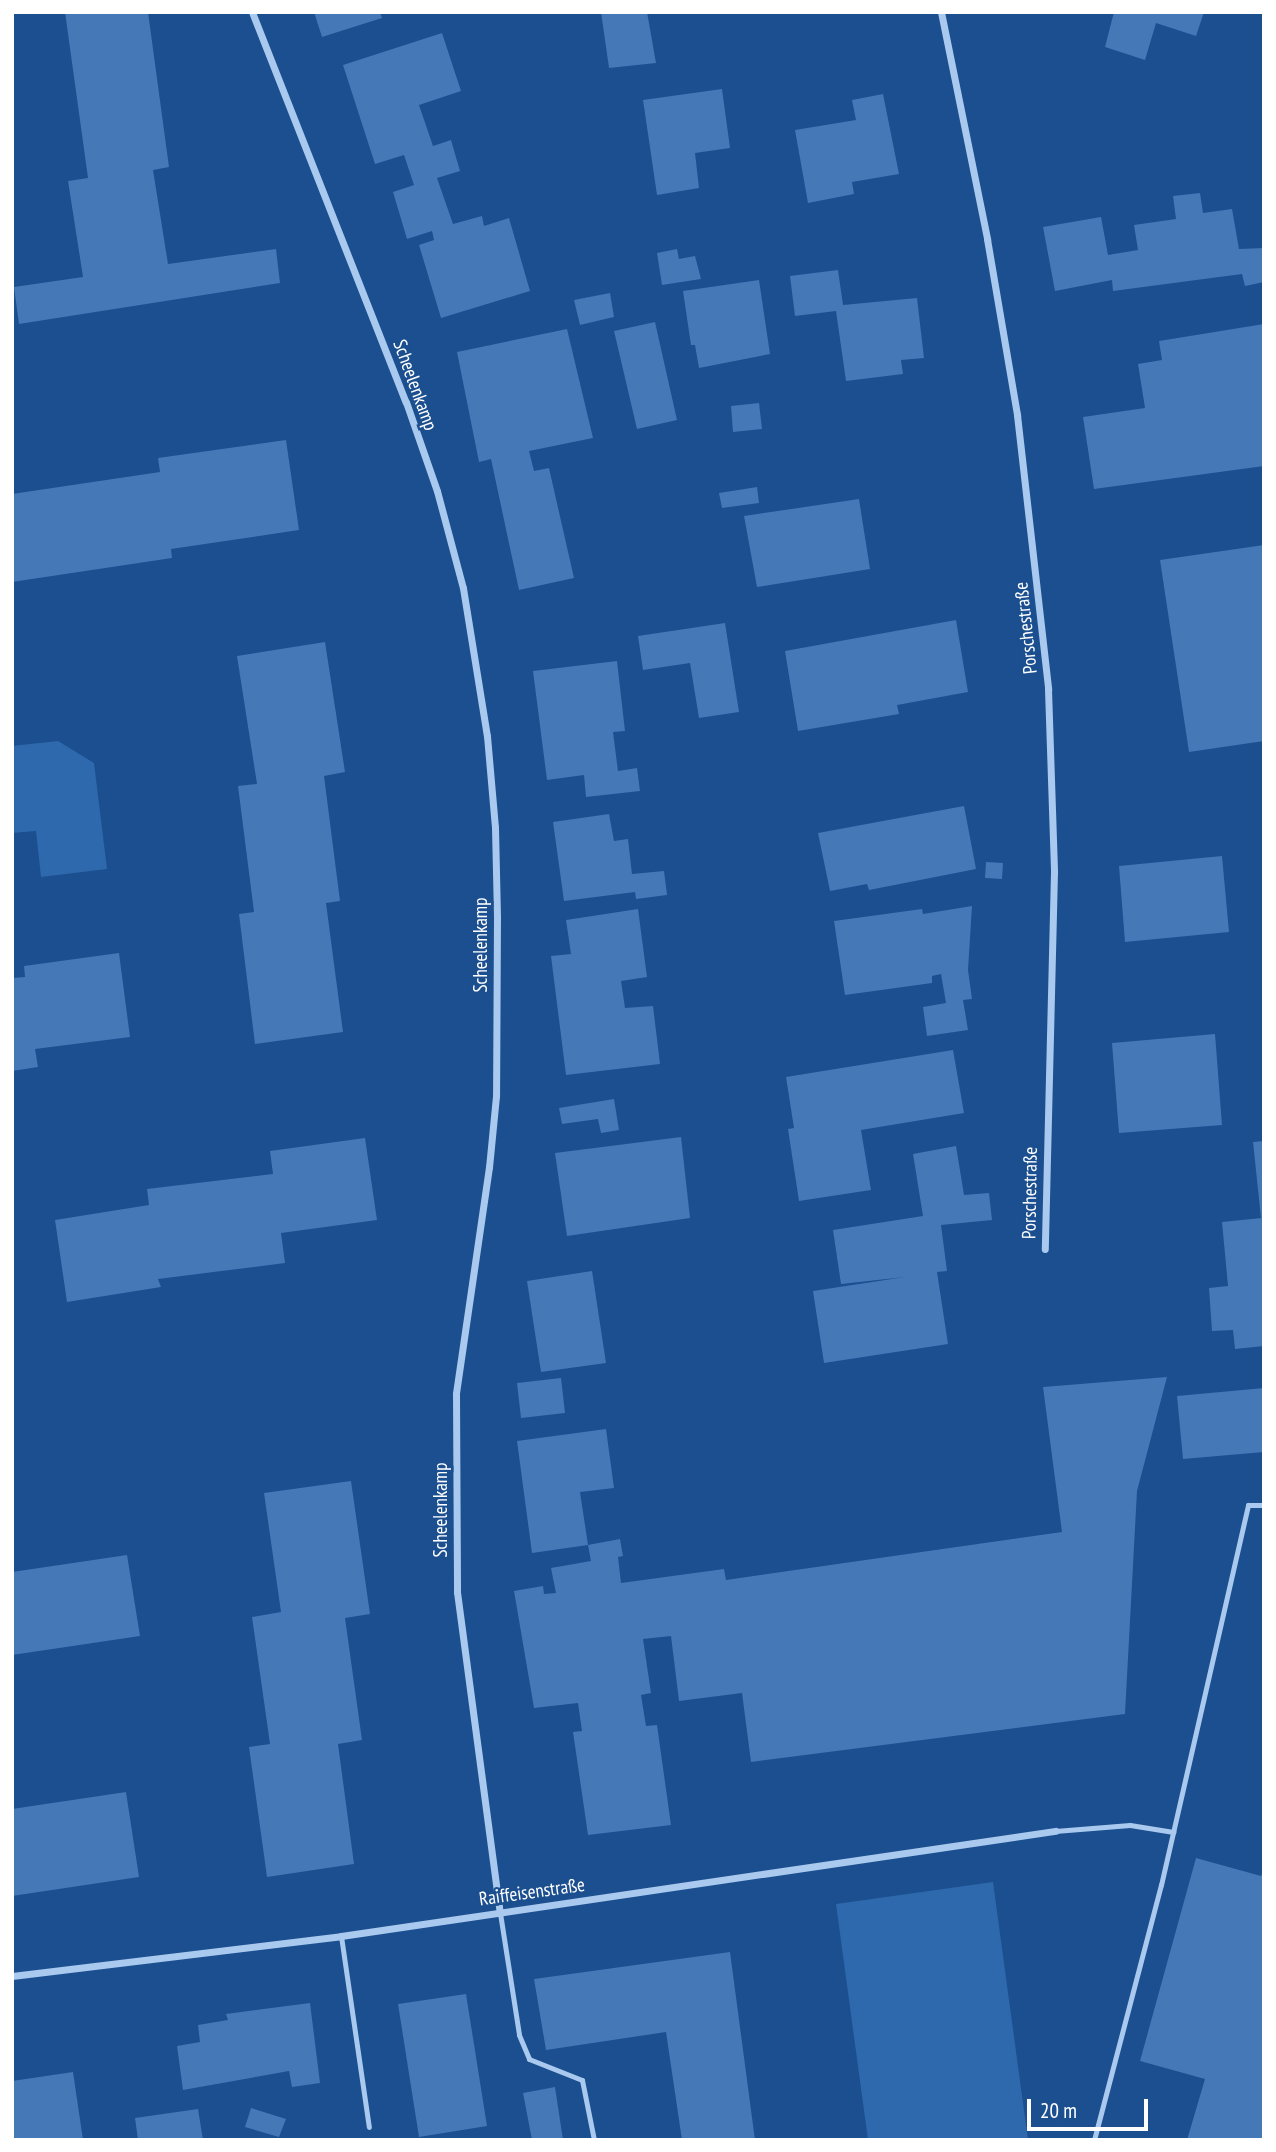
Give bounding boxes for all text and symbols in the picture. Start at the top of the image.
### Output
street label: Scheelenkamp [388,336,442,434]
street label: Porschestraße [1010,581,1042,675]
street label: Scheelenkamp [470,897,492,993]
street label: Porschestraße [1018,1147,1042,1239]
street label: Scheelenkamp [430,1462,452,1558]
street label: Raiffeisenstraße [478,1873,586,1911]
scale bar [1031,2086,1152,2130]
text: 20 m [1040,2097,1077,2124]

